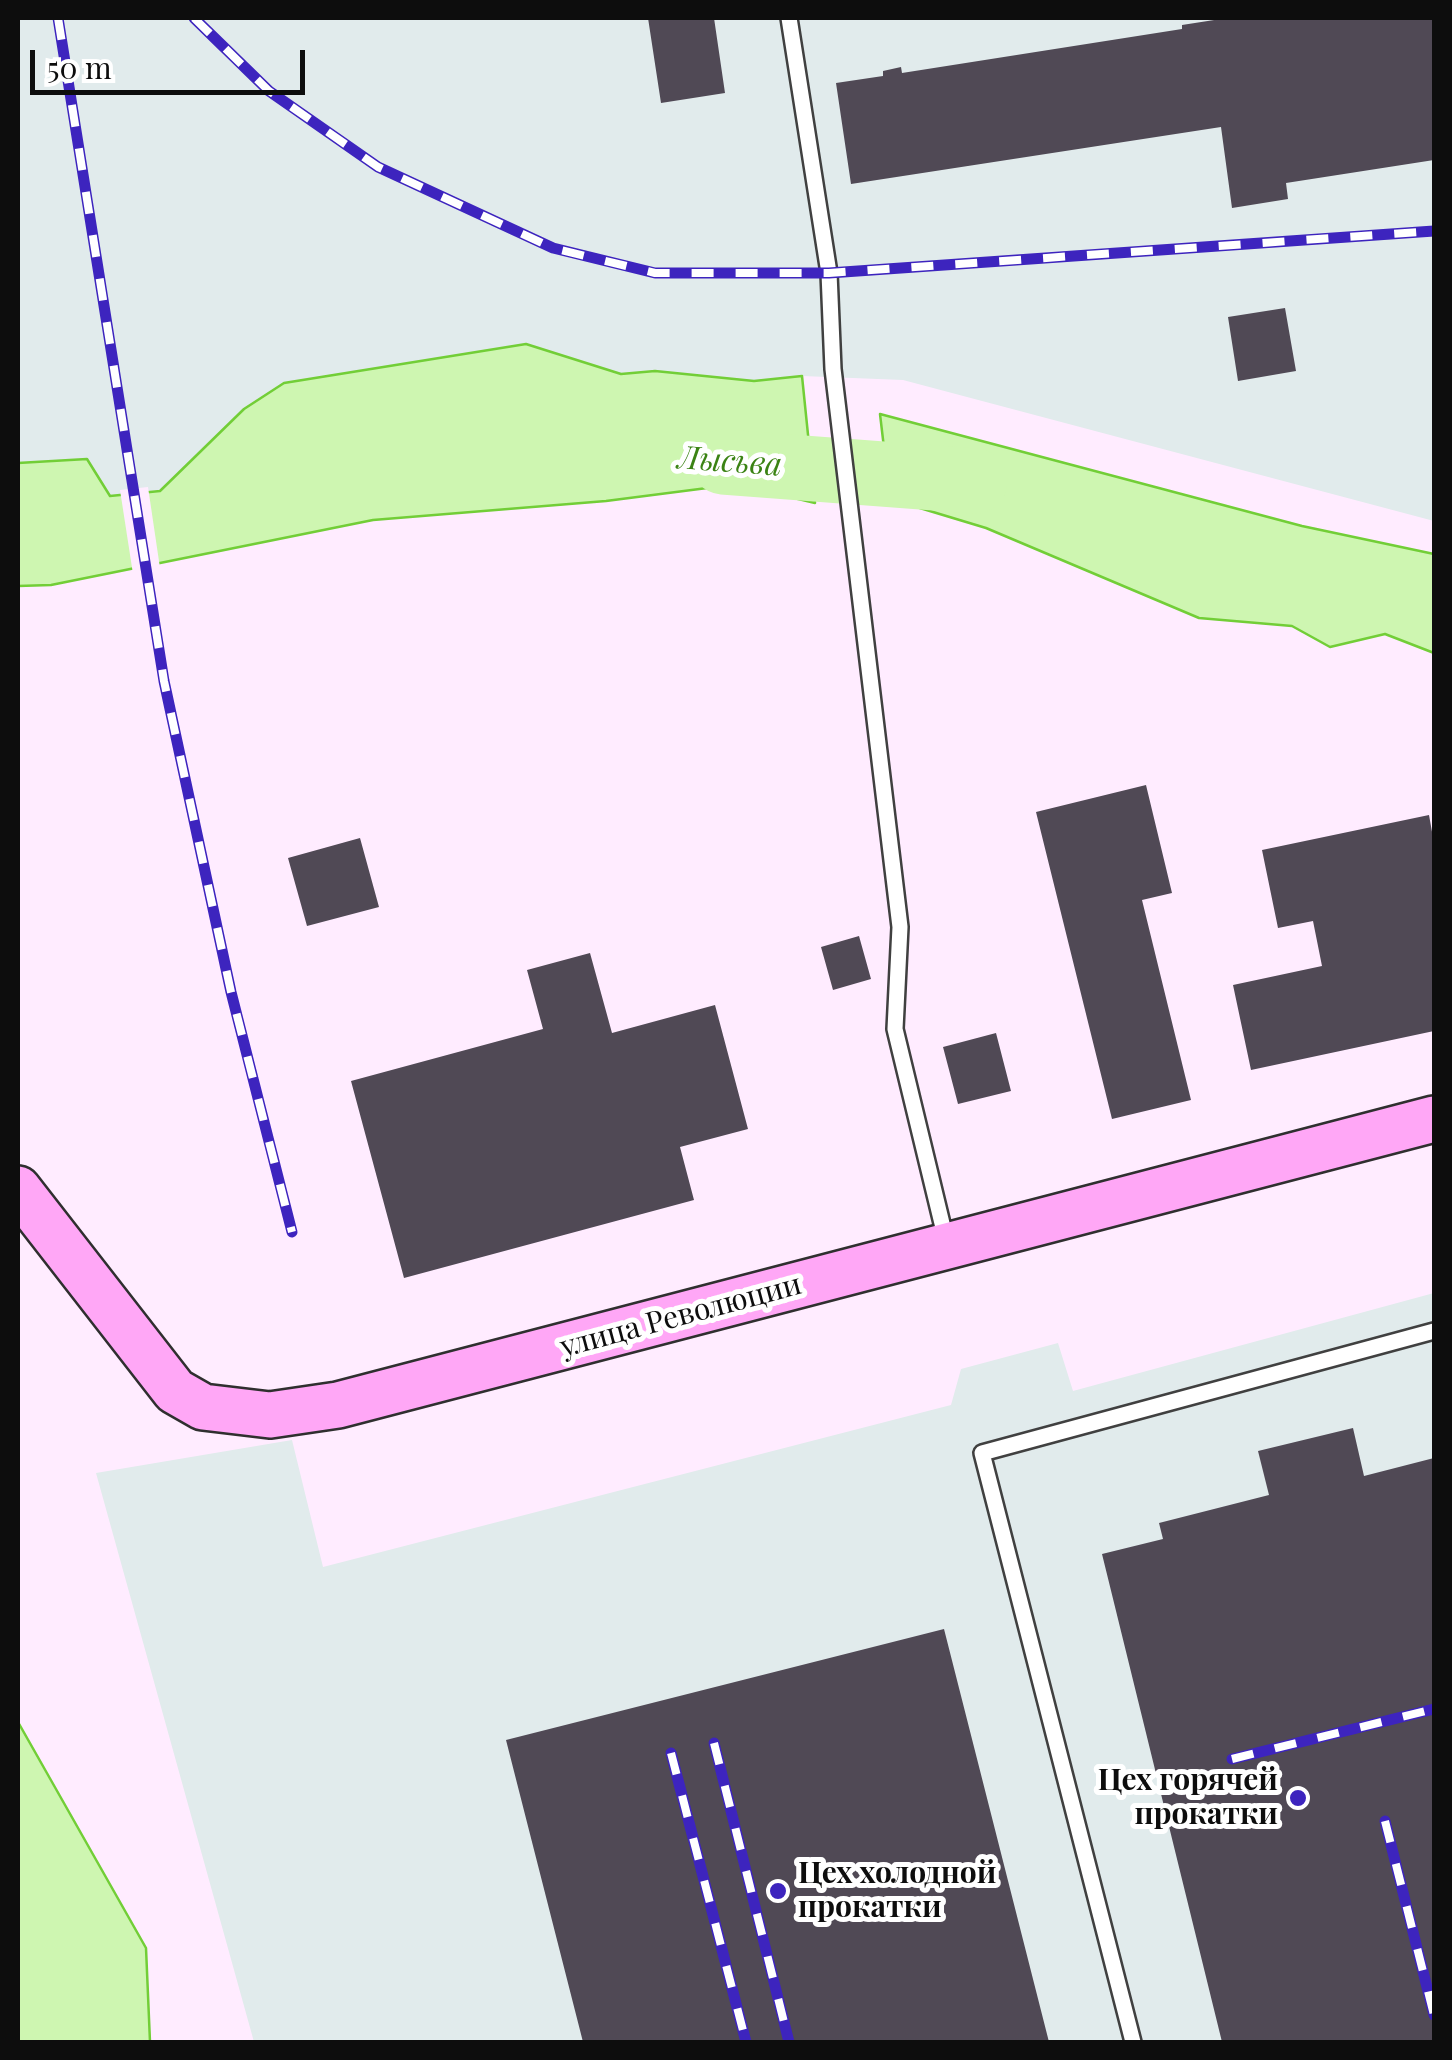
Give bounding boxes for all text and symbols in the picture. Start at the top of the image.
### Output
scale bar [35,30,310,92]
text: 50 m [47,47,112,87]
water label: Лысьва [677,439,783,485]
street label: улица Революции [557,1267,805,1365]
place label: Цех горячей прокатки [1098,1763,1278,1834]
marker: Цех горячей прокатки [1287,1787,1309,1809]
place label: Цех холодной прокатки [798,1856,996,1926]
marker: Цех холодной прокатки [767,1880,789,1902]

